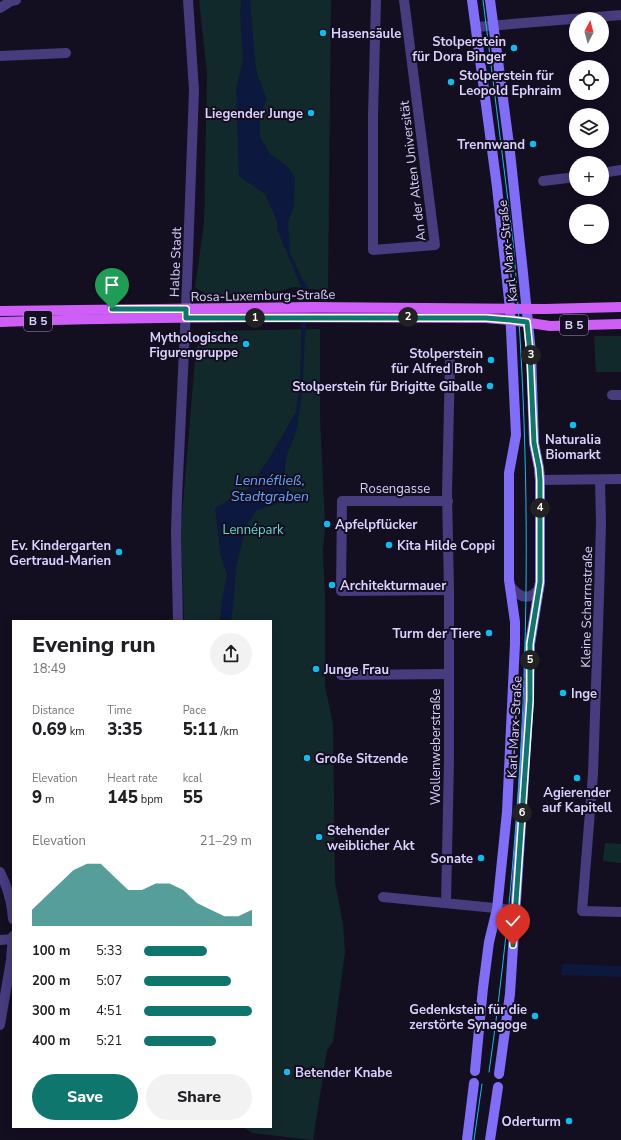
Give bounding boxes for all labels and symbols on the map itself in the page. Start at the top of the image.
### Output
north arrow [569,12,609,52]
place label: Hasensäule [331,25,401,43]
marker: Hasensäule [318,28,328,38]
place label: Stolperstein für Dora Binger [412,33,507,66]
marker: Stolperstein für Dora Binger [509,43,519,53]
place label: Stolperstein für Leopold Ephraim [459,67,561,100]
marker: Stolperstein für Leopold Ephraim [446,77,456,87]
street label: An der Alten Universität [395,99,431,242]
place label: Liegender Junge [205,105,303,123]
marker: Liegender Junge [306,108,316,118]
place label: Trennwand [457,136,525,154]
marker: Trennwand [528,139,538,149]
street label: Karl-Marx-Straße [494,199,522,303]
street label: Halbe Stadt [166,226,186,297]
pin [95,268,129,309]
street label: Rosa-Luxemburg-Straße [191,286,336,306]
pin: 2 [398,307,418,327]
pin: 1 [245,308,265,328]
road number: B 5 [24,311,52,331]
road number: B 5 [560,315,588,335]
place label: Mythologische Figurengruppe [149,329,238,362]
marker: Mythologische Figurengruppe [241,339,251,349]
place label: Stolperstein für Alfred Broh [391,345,483,378]
pin: 3 [521,345,541,365]
marker: Stolperstein für Alfred Broh [486,355,496,365]
place label: Stolperstein für Brigitte Giballe [292,378,482,396]
marker: Stolperstein für Brigitte Giballe [485,381,495,391]
marker: Naturalia Biomarkt [568,420,578,430]
place label: Naturalia Biomarkt [545,431,602,464]
water label: Lennéfließ, Stadtgraben [231,471,309,506]
street label: Rosengasse [360,480,430,498]
pin: 4 [530,498,550,518]
place label: Apfelpflücker [335,516,418,534]
marker: Apfelpflücker [322,519,332,529]
park label: Lennépark [222,521,284,539]
place label: Ev. Kindergarten Gertraud-Marien [9,537,111,570]
place label: Kita Hilde Coppi [397,537,495,555]
marker: Kita Hilde Coppi [384,540,394,550]
street label: Kleine Scharrnstraße [577,546,597,668]
marker: Ev. Kindergarten Gertraud-Marien [114,547,124,557]
place label: Architekturmauer [340,577,447,595]
marker: Architekturmauer [327,580,337,590]
place label: Turm der Tiere [392,625,481,643]
marker: Turm der Tiere [484,628,494,638]
pin: 5 [520,650,540,670]
place label: Junge Frau [323,661,389,679]
marker: Junge Frau [311,664,321,674]
street label: Karl-Marx-Straße [503,675,527,779]
place label: Inge [571,685,597,703]
marker: Inge [558,688,568,698]
street label: Wollenweberstraße [427,689,445,805]
place label: Große Sitzende [315,750,408,768]
marker: Große Sitzende [302,753,312,763]
marker: Agierender auf Kapitell [572,773,582,783]
place label: Agierender auf Kapitell [542,784,613,817]
pin: 6 [512,803,532,823]
place label: Stehender weiblicher Akt [327,822,415,855]
marker: Stehender weiblicher Akt [314,832,324,842]
place label: Sonate [431,850,473,868]
marker: Sonate [476,853,486,863]
pin [496,904,530,945]
place label: Gedenkstein für die zerstörte Synagoge [409,1001,527,1034]
marker: Gedenkstein für die zerstörte Synagoge [530,1011,540,1021]
place label: Betender Knabe [295,1064,392,1082]
marker: Betender Knabe [282,1067,292,1077]
place label: Oderturm [501,1113,561,1131]
marker: Oderturm [564,1116,574,1126]

